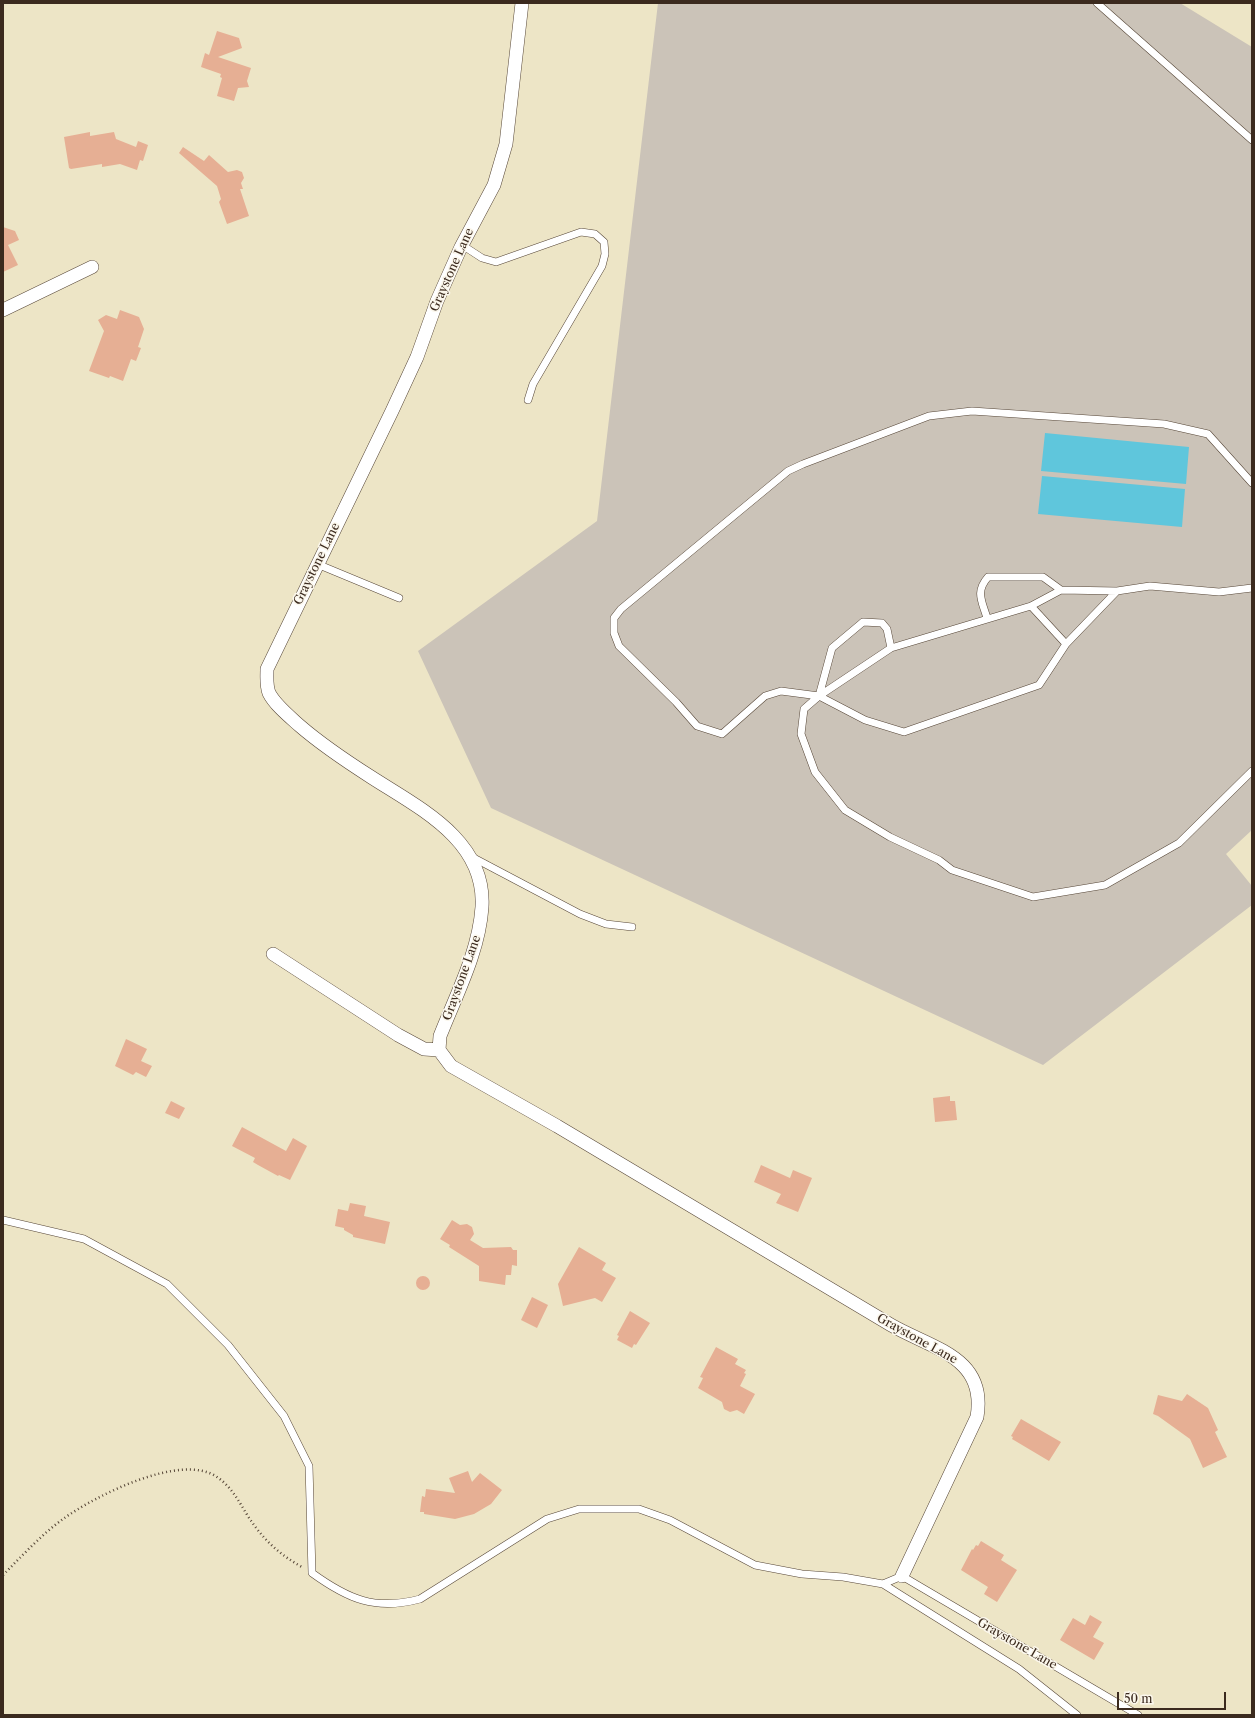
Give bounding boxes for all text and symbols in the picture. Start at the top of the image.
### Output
street label: Graystone Lane [427,226,477,314]
street label: Graystone Lane [291,521,343,607]
street label: Graystone Lane [440,933,484,1023]
street label: Graystone Lane [874,1311,960,1367]
street label: Graystone Lane [975,1615,1059,1673]
scale bar [1119,1684,1228,1710]
text: 50 m [1124,1691,1153,1706]

